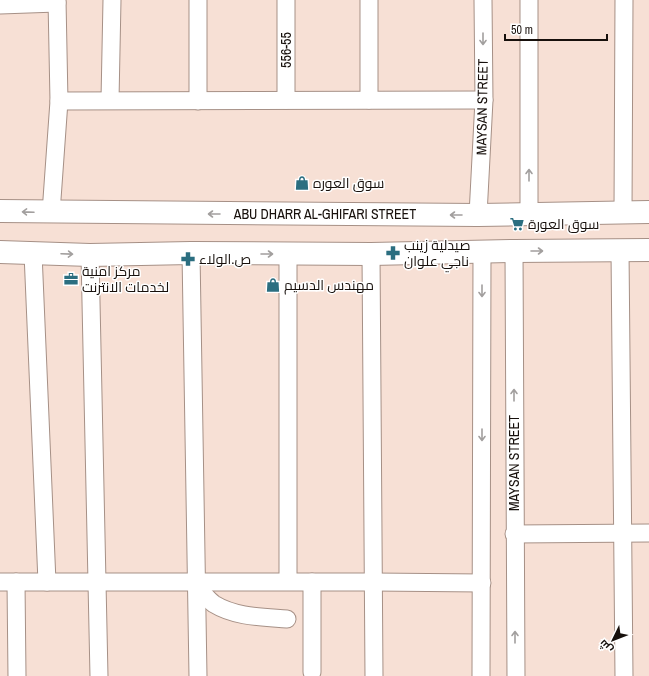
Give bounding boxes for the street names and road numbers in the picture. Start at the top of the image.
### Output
street label: 556-55 [277,32,295,68]
street label: MAYSAN STREET [472,59,492,155]
street label: ABU DHARR AL-GHIFARI STREET [233,205,416,223]
street label: MAYSAN STREET [505,415,523,511]

